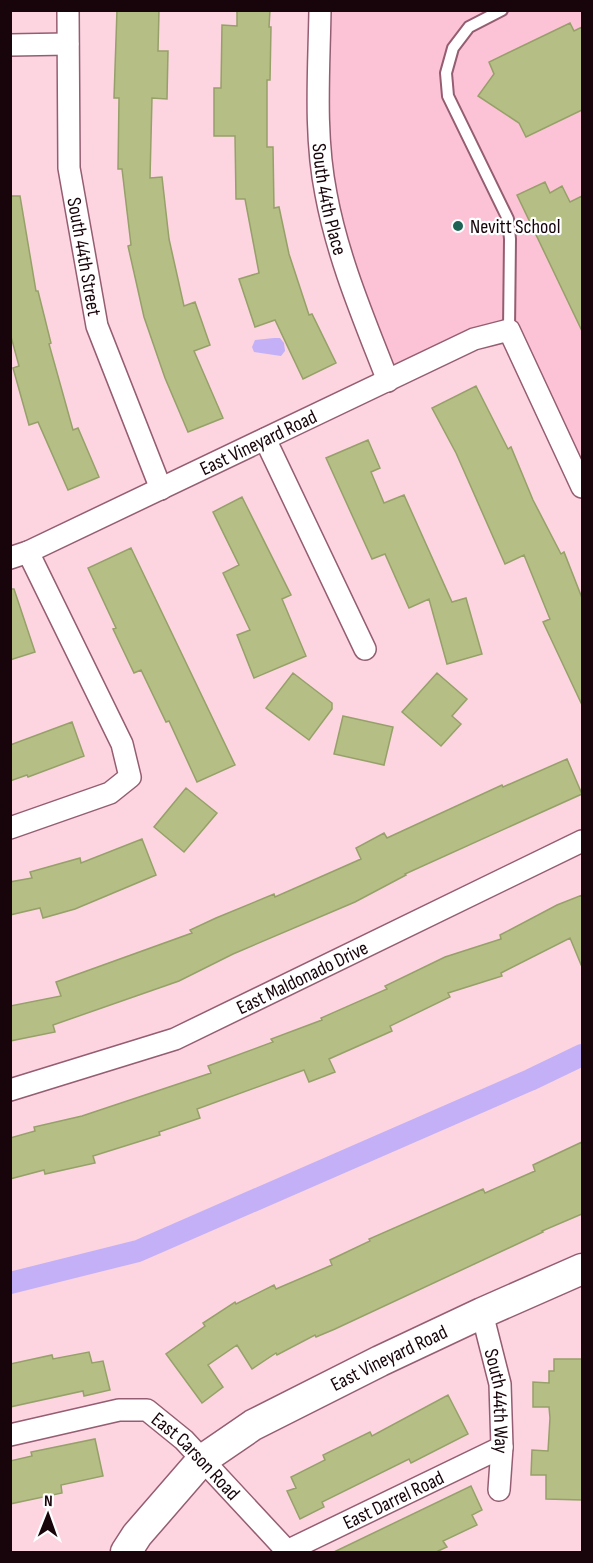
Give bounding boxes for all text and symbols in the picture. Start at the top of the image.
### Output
street label: South 44th Place [306,142,352,258]
street label: South 44th Street [61,196,106,318]
place label: Nevitt School [470,215,560,239]
marker: Nevitt School [451,219,465,233]
street label: East Vineyard Road [196,405,321,481]
street label: East Maldonado Drive [233,936,372,1020]
street label: East Vineyard Road [327,1320,451,1397]
street label: South 44th Way [479,1346,513,1455]
street label: East Carson Road [146,1407,245,1505]
street label: East Darrel Road [339,1466,448,1535]
north arrow [18,1485,78,1545]
text: N [44,1492,53,1511]

